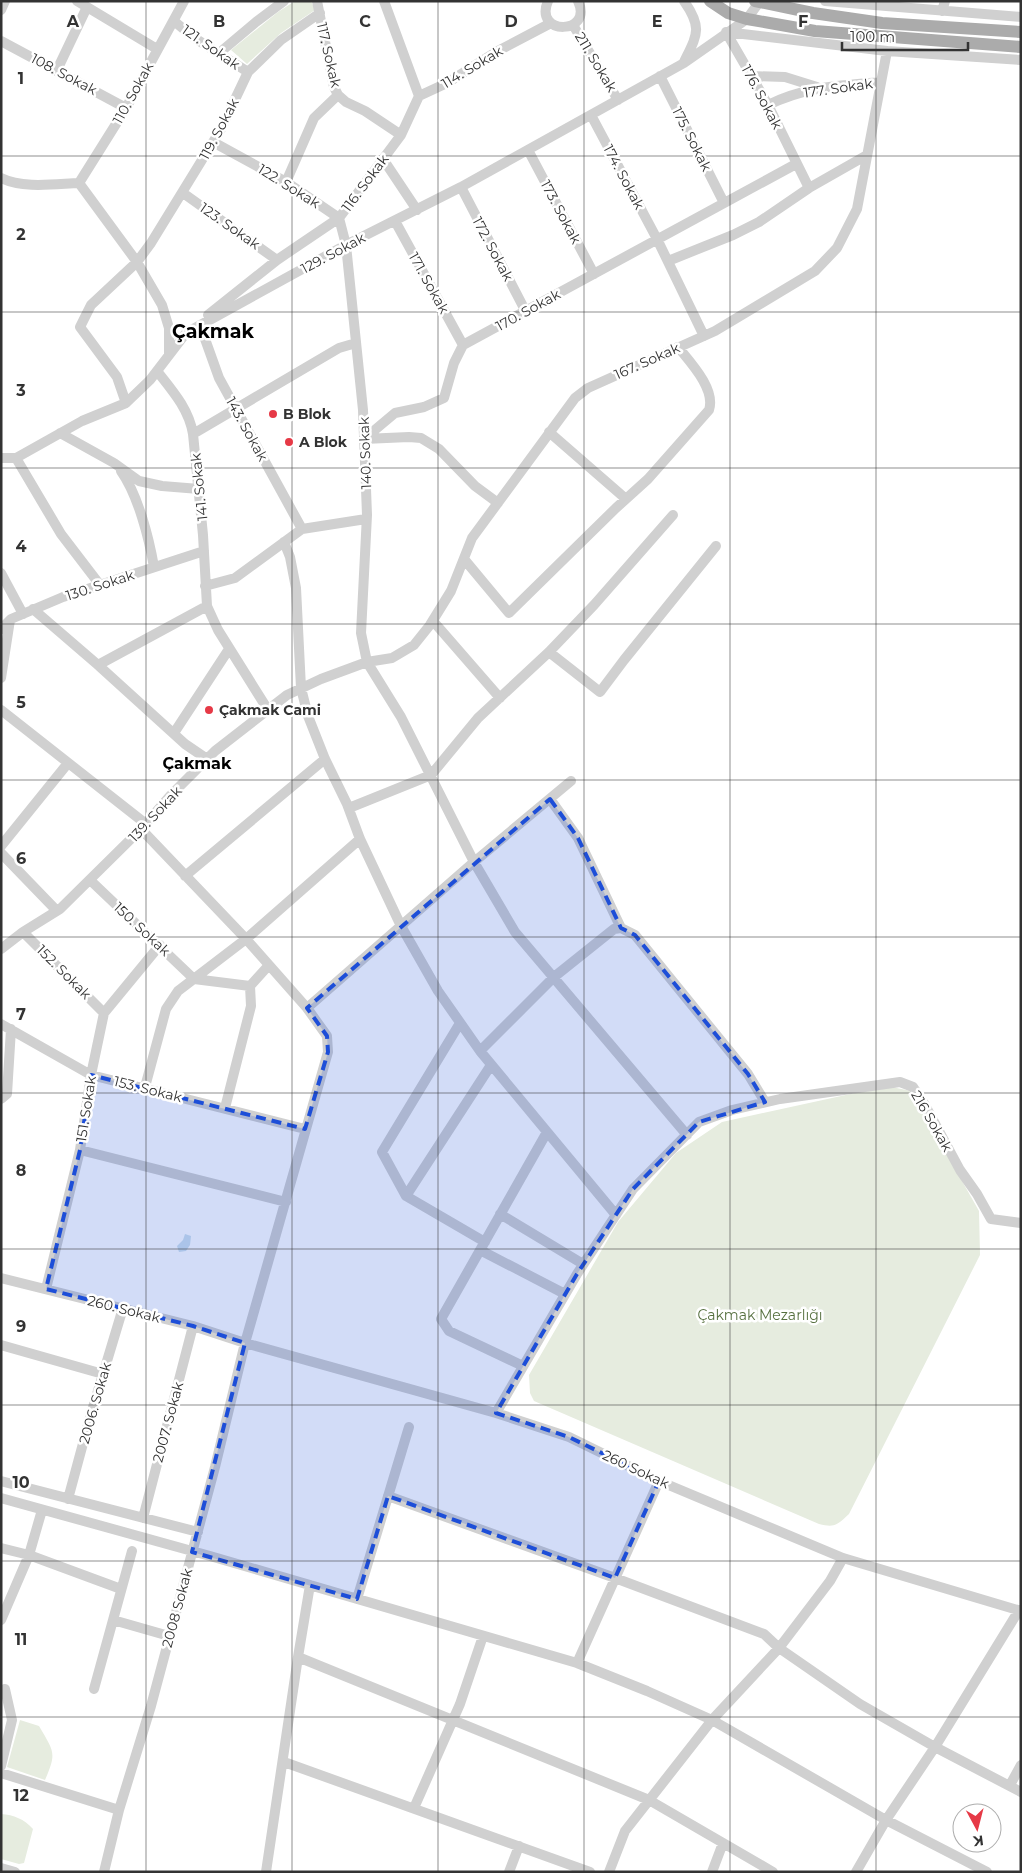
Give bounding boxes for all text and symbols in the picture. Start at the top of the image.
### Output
text: A [66,12,80,31]
text: B [213,12,225,31]
text: C [359,12,371,31]
text: D [504,12,518,31]
text: E [652,12,662,31]
text: F [798,12,808,31]
street label: 121. Sokak [178,20,244,74]
scale bar [842,20,968,52]
street label: 117. Sokak [313,21,345,90]
text: 100 m [850,27,895,46]
street label: 211. Sokak [571,29,621,96]
street label: 114. Sokak [438,41,507,92]
street label: 108. Sokak [28,49,101,99]
street label: 110. Sokak [109,58,158,127]
street label: 176. Sokak [737,62,787,133]
text: 1 [18,69,24,88]
street label: 177. Sokak [802,74,874,102]
street label: 119. Sokak [195,94,243,163]
street label: 175. Sokak [668,104,716,175]
street label: 174. Sokak [599,142,649,213]
street label: 116. Sokak [337,150,393,215]
street label: 122. Sokak [255,160,324,213]
street label: 173. Sokak [537,177,586,248]
street label: 123. Sokak [196,199,264,254]
street label: 172. Sokak [469,214,518,285]
text: 2 [16,225,26,244]
street label: 129. Sokak [298,228,369,277]
street label: 171. Sokak [405,249,454,317]
street label: 170. Sokak [493,285,564,335]
district label: Çakmak [172,320,254,343]
street label: 167. Sokak [611,338,683,383]
text: 3 [15,381,26,400]
street label: 143. Sokak [222,394,272,465]
place label: B Blok [283,405,332,423]
marker: B Blok [267,408,279,420]
street label: 140. Sokak [355,416,375,489]
place label: A Blok [298,433,348,451]
marker: A Blok [283,436,295,448]
street label: 141. Sokak [186,452,211,522]
text: 4 [15,537,27,556]
street label: 130. Sokak [63,565,137,605]
text: 5 [16,693,26,712]
place label: Çakmak Cami [219,701,321,719]
marker: Çakmak Cami [203,704,215,716]
district label: Çakmak [163,754,232,773]
street label: 139. Sokak [124,782,186,846]
text: 6 [16,849,26,868]
street label: 150. Sokak [110,898,175,960]
street label: 152. Sokak [33,941,96,1004]
text: 7 [16,1005,26,1024]
street label: 153. Sokak [112,1072,185,1106]
street label: 151. Sokak [72,1074,100,1143]
street label: 216 Sokak [907,1087,957,1155]
text: 8 [16,1161,26,1180]
street label: 260. Sokak [86,1291,163,1327]
park label: Çakmak Mezarlığı [697,1306,823,1324]
text: 9 [16,1317,26,1336]
street label: 2006. Sokak [75,1360,115,1446]
street label: 2007. Sokak [149,1379,188,1464]
street label: 260 Sokak [600,1446,673,1493]
text: 10 [12,1473,30,1492]
street label: 2008 Sokak [158,1566,196,1650]
text: 11 [15,1630,27,1649]
text: 12 [13,1786,29,1805]
north arrow [952,1803,1002,1853]
text: K [972,1831,985,1851]

